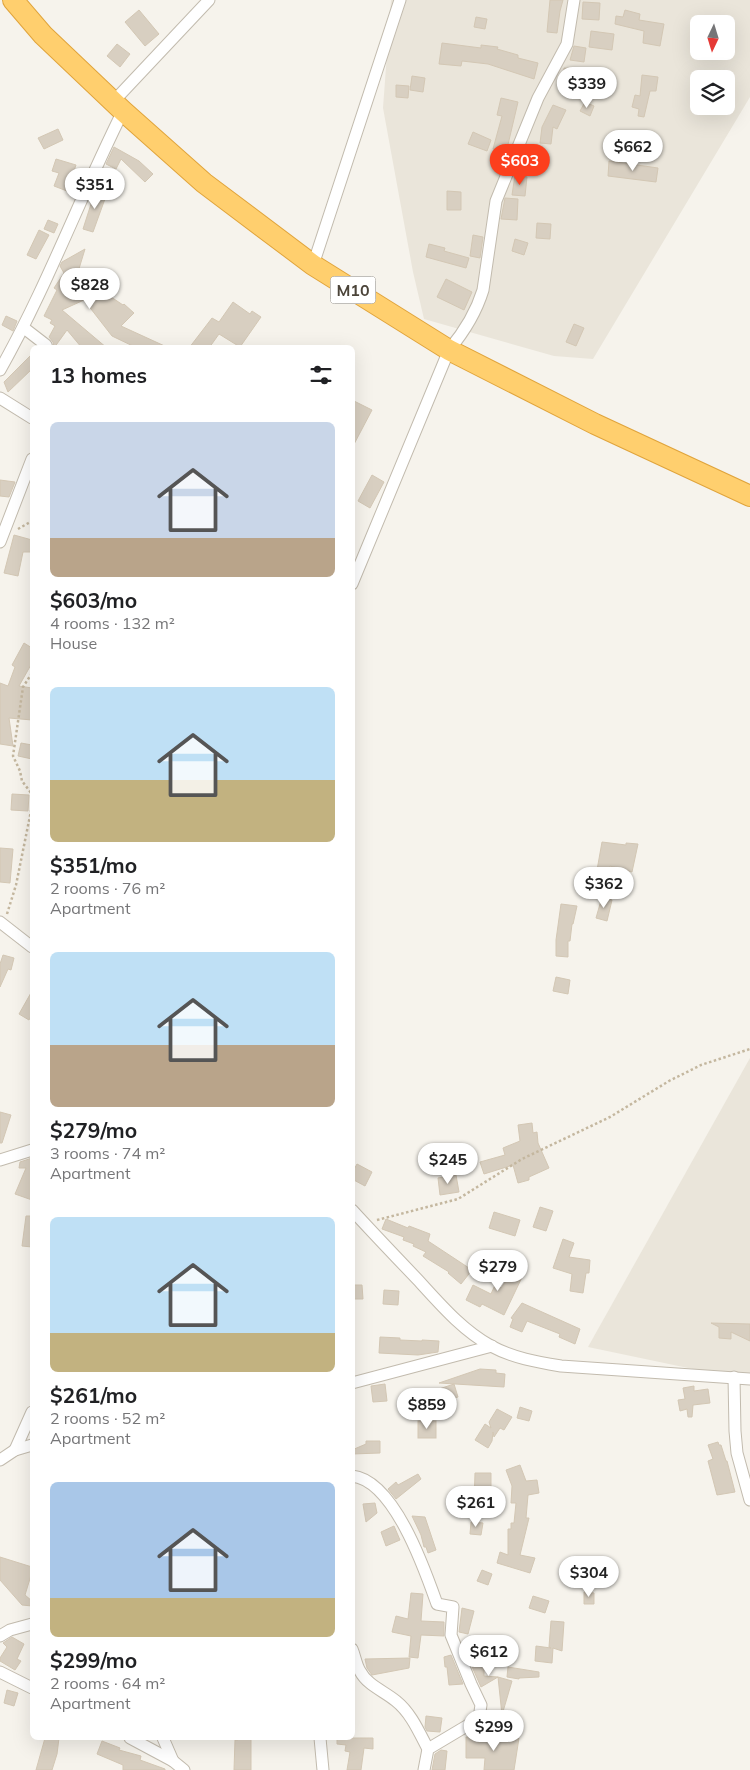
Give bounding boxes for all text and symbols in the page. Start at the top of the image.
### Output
north arrow [690,15,735,60]
map controls [690,15,735,115]
pin: $339 [557,66,617,109]
button: layers [690,70,735,115]
text: $339 [568,73,606,93]
pin: $662 [603,130,663,172]
text: $662 [614,136,652,156]
pin: $603 [490,144,550,186]
text: $603 [501,150,539,170]
pin: $351 [65,168,125,210]
text: $351 [76,174,114,194]
pin: $828 [60,268,120,310]
text: $828 [71,274,109,294]
road number: M10 [330,276,376,304]
icon: filters [307,361,335,389]
text: 13 homes [50,362,147,388]
icon: home [148,455,238,545]
text: $603/mo [50,587,137,613]
text: 4 rooms · 132 m² [50,613,175,633]
text: House [50,633,97,653]
icon: home [148,720,238,810]
text: $351/mo [50,852,137,878]
pin: $362 [574,866,634,909]
text: $362 [585,873,623,893]
text: 2 rooms · 76 m² [50,878,165,898]
text: Apartment [50,898,131,918]
icon: home [148,985,238,1075]
text: $279/mo [50,1117,137,1143]
pin: $245 [418,1142,478,1185]
text: 3 rooms · 74 m² [50,1143,165,1163]
text: $245 [429,1149,467,1169]
text: Apartment [50,1163,131,1183]
icon: home [148,1250,238,1340]
pin: $279 [468,1250,528,1292]
text: $279 [479,1256,517,1276]
text: $261/mo [50,1382,137,1408]
pin: $859 [397,1388,457,1430]
text: $859 [408,1394,446,1414]
text: 2 rooms · 52 m² [50,1408,165,1428]
text: Apartment [50,1428,131,1448]
pin: $261 [446,1486,506,1528]
text: $261 [457,1492,495,1512]
icon: home [148,1515,238,1605]
pin: $304 [559,1556,619,1598]
text: $304 [570,1562,608,1582]
pin: $612 [459,1634,519,1677]
text: $612 [470,1641,508,1661]
text: $299/mo [50,1647,137,1673]
text: 2 rooms · 64 m² [50,1673,165,1693]
text: Apartment [50,1693,131,1713]
pin: $299 [464,1710,524,1752]
text: $299 [475,1716,513,1736]

